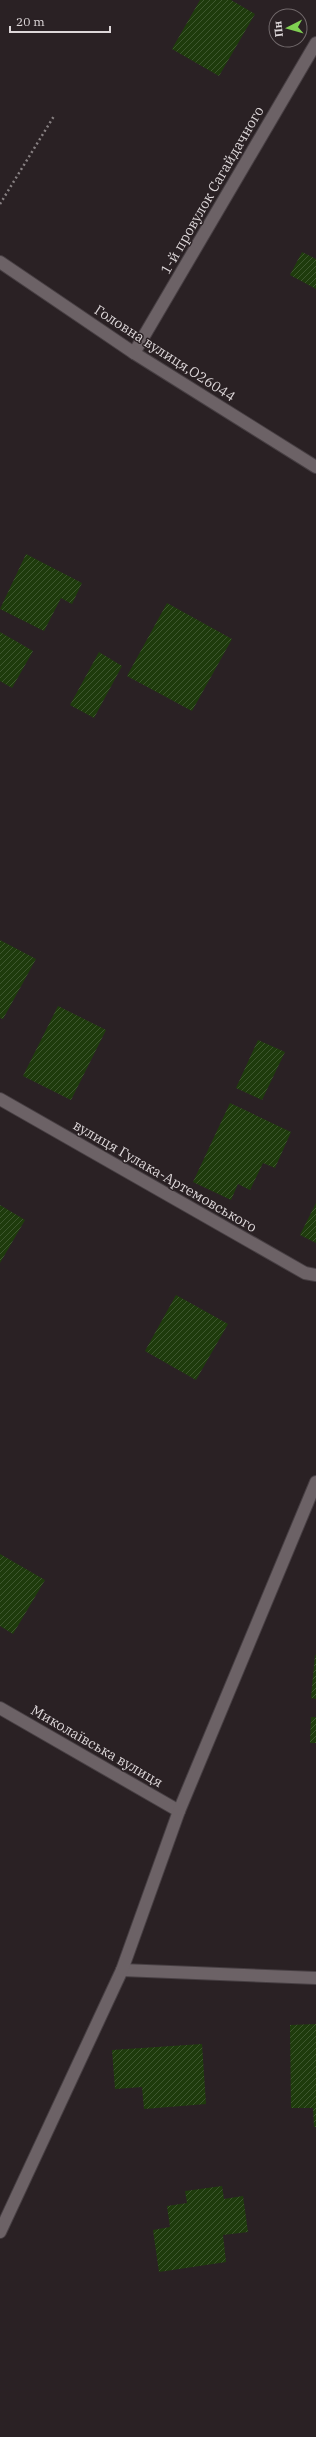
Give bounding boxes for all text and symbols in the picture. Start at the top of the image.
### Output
scale bar [10,8,110,34]
north arrow [268,8,308,48]
text: 20 m [16,14,45,29]
text: Пн [270,20,286,38]
street label: 1-й провулок Сагайдачного [156,103,268,277]
street label: Головна вулиця,О26044 [91,301,239,405]
street label: вулиця Гулака-Артемовського [70,1116,260,1236]
street label: Миколаївська вулиця [28,1701,166,1791]

